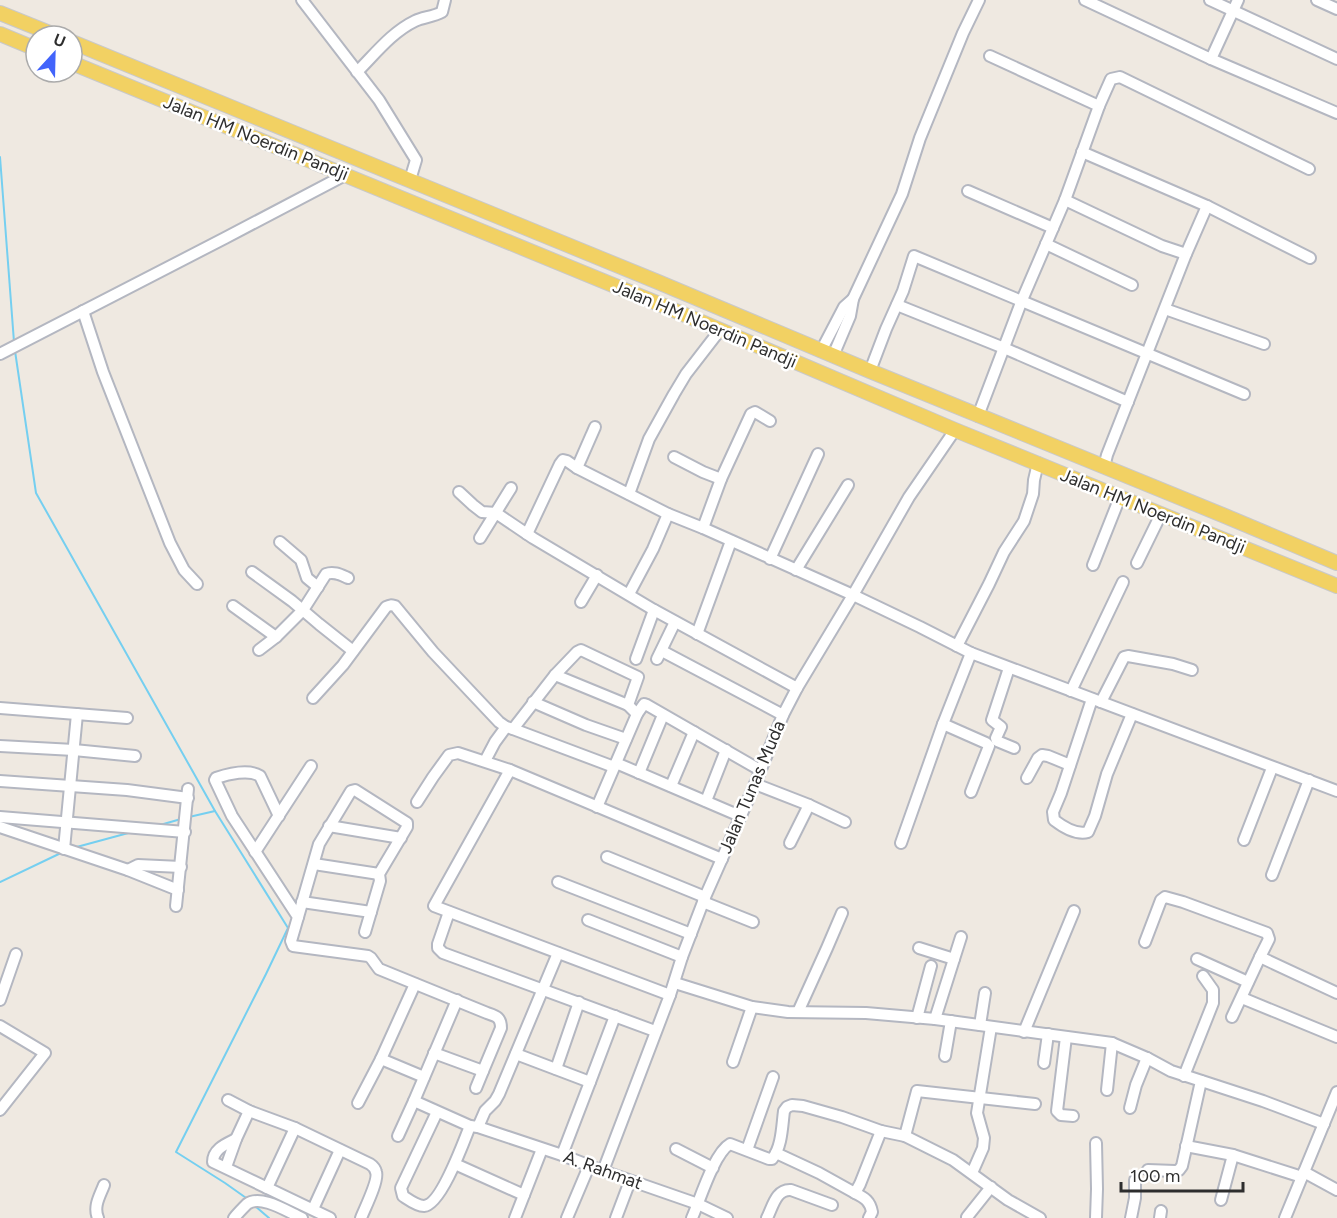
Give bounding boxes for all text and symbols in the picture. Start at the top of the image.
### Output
north arrow [24,24,84,84]
text: U [51,30,68,51]
street label: Jalan HM Noerdin Pandji [160,91,352,185]
street label: Jalan HM Noerdin Pandji [610,275,800,373]
street label: Jalan HM Noerdin Pandji [1057,464,1249,558]
street label: Jalan Tunas Muda [714,717,790,857]
street label: A. Rahmat [561,1146,646,1194]
scale bar [1121,1155,1242,1193]
text: 100 m [1130,1165,1180,1187]

